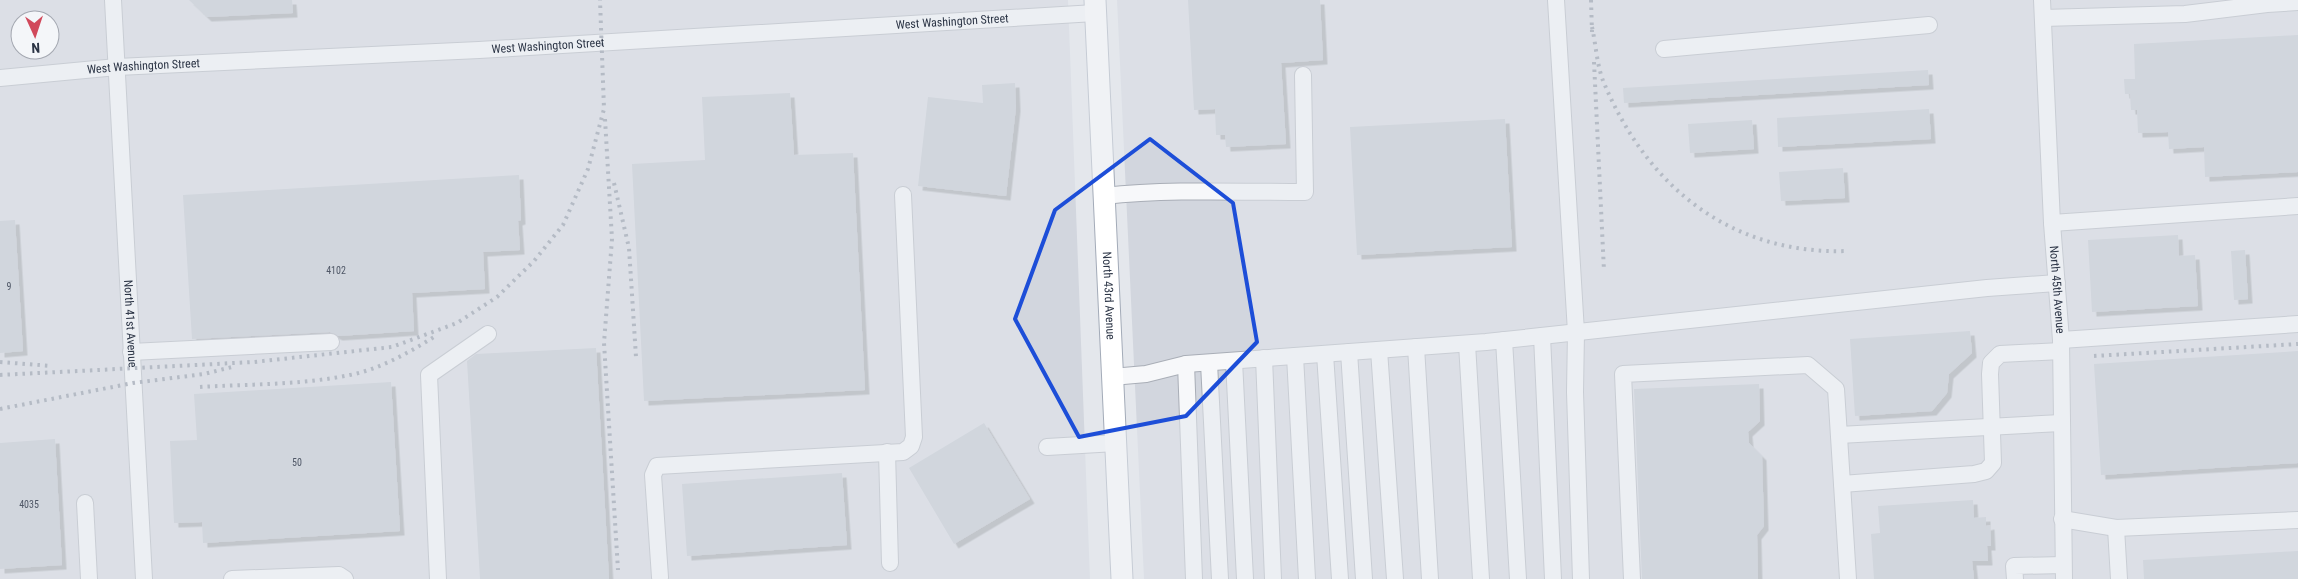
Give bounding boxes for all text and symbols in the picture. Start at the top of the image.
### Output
north arrow [10,10,60,60]
street label: West Washington Street [895,11,1010,32]
street label: West Washington Street [491,35,605,56]
text: N [31,40,40,56]
street label: West Washington Street [86,56,201,77]
street label: North 45th Avenue [2047,245,2068,334]
street label: North 43rd Avenue [1100,251,1118,340]
house number: 4102 [326,265,346,276]
street label: North 41st Avenue [121,279,140,368]
house number: 9 [7,281,12,292]
house number: 50 [292,457,302,468]
house number: 4035 [19,499,39,510]

